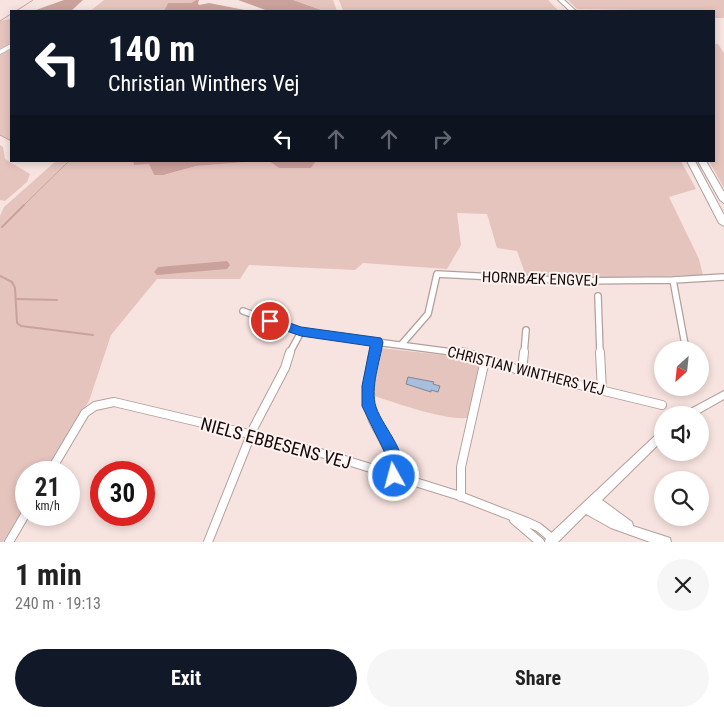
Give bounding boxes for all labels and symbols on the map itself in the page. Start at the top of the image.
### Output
street label: HORNBÆK ENGVEJ [482,268,598,290]
pin [249,300,291,342]
north arrow [654,341,709,396]
street label: CHRISTIAN WINTHERS VEJ [445,343,607,399]
street label: NIELS EBBESENS VEJ [199,413,353,473]
position arrow [367,449,419,501]
speed limit sign: 30 [90,461,155,526]

